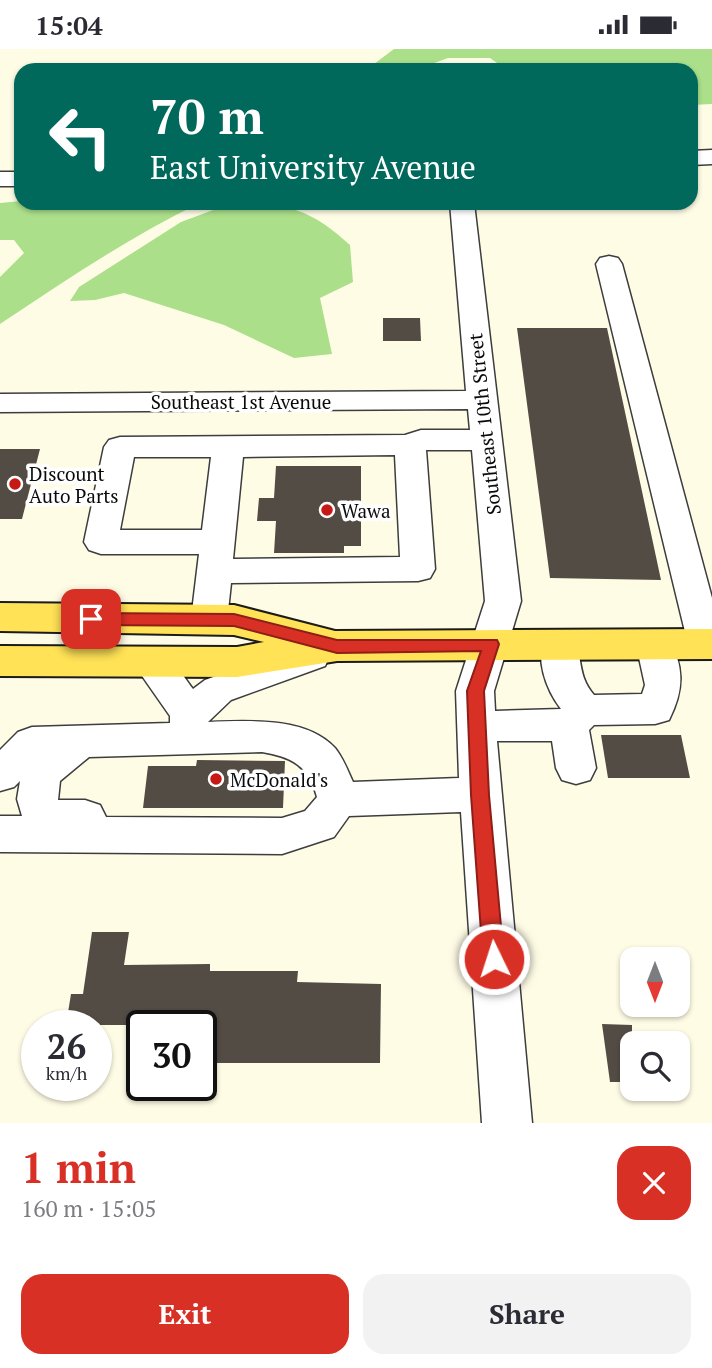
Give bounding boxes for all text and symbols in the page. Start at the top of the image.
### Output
text: 15:04 [35,8,103,42]
text: 70 m [150,83,264,148]
icon: left [35,91,126,182]
text: East University Avenue [150,146,476,188]
street label: Southeast 10th Street [462,332,506,516]
street label: Southeast 1st Avenue [151,389,331,414]
place label: Discount Auto Parts [29,461,119,508]
marker: Discount Auto Parts [7,476,23,492]
place label: Wawa [341,498,391,523]
marker: Wawa [319,502,335,518]
pin [61,589,121,649]
icon: arrive [72,600,110,638]
place label: McDonald's [230,767,328,792]
marker: McDonald's [208,771,224,787]
position arrow [457,922,531,996]
north arrow [620,947,690,1017]
map controls [620,947,690,1101]
speed limit sign: 30 [126,1010,217,1101]
text: 26 [47,1023,86,1069]
button: search [620,1031,690,1101]
text: km/h [46,1061,87,1085]
text: 1 min [21,1139,136,1195]
button: close [617,1146,691,1220]
text: 160 m · 15:05 [21,1193,156,1224]
button: Exit [21,1274,349,1354]
button: Share [363,1274,691,1354]

